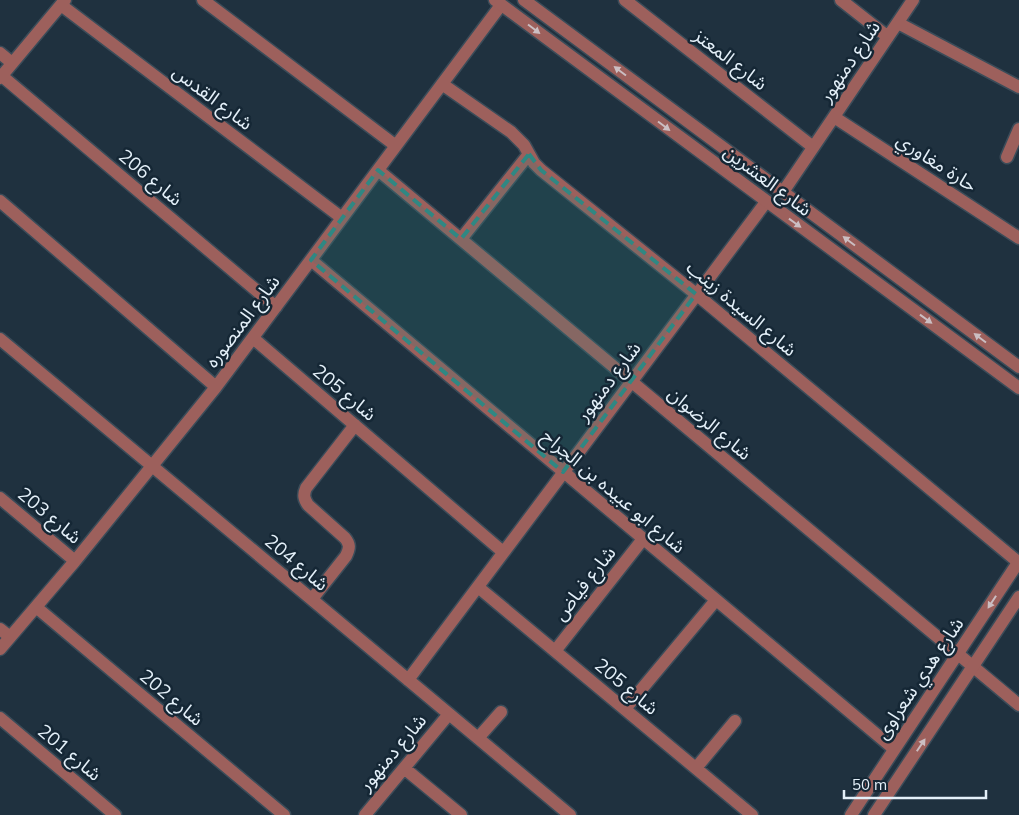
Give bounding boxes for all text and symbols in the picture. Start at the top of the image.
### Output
street label: شارع دمنهور [812,16,887,108]
street label: شارع المعتز [687,22,773,97]
one-way arrow [527,24,541,34]
street label: شارع القدس [167,59,258,136]
one-way arrow [614,66,627,77]
one-way arrow [657,121,671,131]
street label: حارة مغاوري [890,127,982,200]
street label: شارع العشرين [718,139,817,222]
street label: شارع 206 [113,143,188,212]
one-way arrow [788,218,802,228]
one-way arrow [842,236,856,246]
street label: شارع السيدة زينب [681,255,802,363]
street label: شارع المنصوره [199,270,286,373]
one-way arrow [919,314,933,324]
one-way arrow [973,333,987,343]
street label: شارع دمنهور [570,337,647,427]
street label: شارع 205 [307,358,382,427]
street label: شارع الرضوان [662,381,757,467]
street label: شارع ابو عبيده بن الجراح [536,424,691,560]
street label: شارع 203 [12,481,87,550]
street label: شارع 204 [259,528,334,597]
street label: شارع فياض [547,541,622,626]
one-way arrow [987,595,997,609]
street label: شارع هدي شعراوى [869,613,971,745]
street label: شارع 205 [589,652,664,721]
street label: شارع 202 [134,663,209,732]
street label: شارع دمنهور [352,709,433,797]
street label: شارع 201 [32,718,107,787]
one-way arrow [916,739,926,752]
scale bar [844,768,986,800]
text: 50 m [852,775,887,794]

